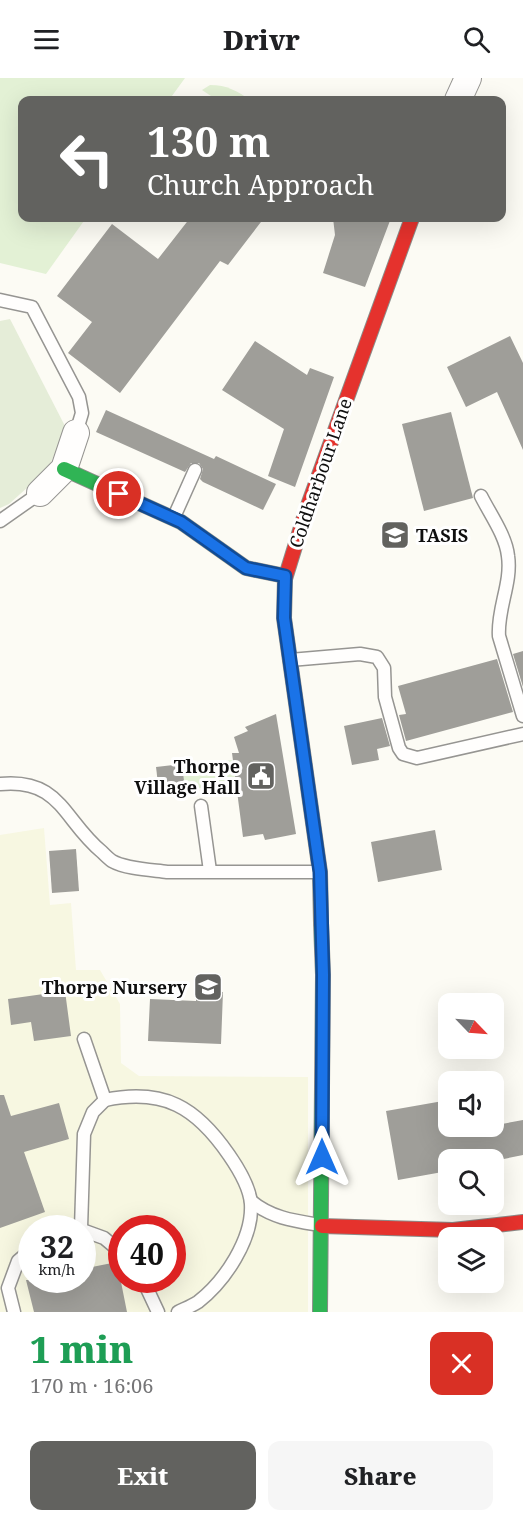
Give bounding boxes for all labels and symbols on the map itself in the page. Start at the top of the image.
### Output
street label: Coldharbour Lane [283,395,357,551]
pin [93,468,144,519]
school or university icon: TASIS [379,519,411,551]
place label: TASIS [416,523,468,547]
place label: Thorpe Village Hall [134,754,241,799]
public building icon: Thorpe Village Hall [245,760,277,792]
school or university icon: Thorpe Nursery [192,971,224,1003]
place label: Thorpe Nursery [42,975,188,999]
north arrow [438,993,504,1059]
position arrow [290,1125,354,1189]
speed limit sign: 40 [108,1215,186,1293]

